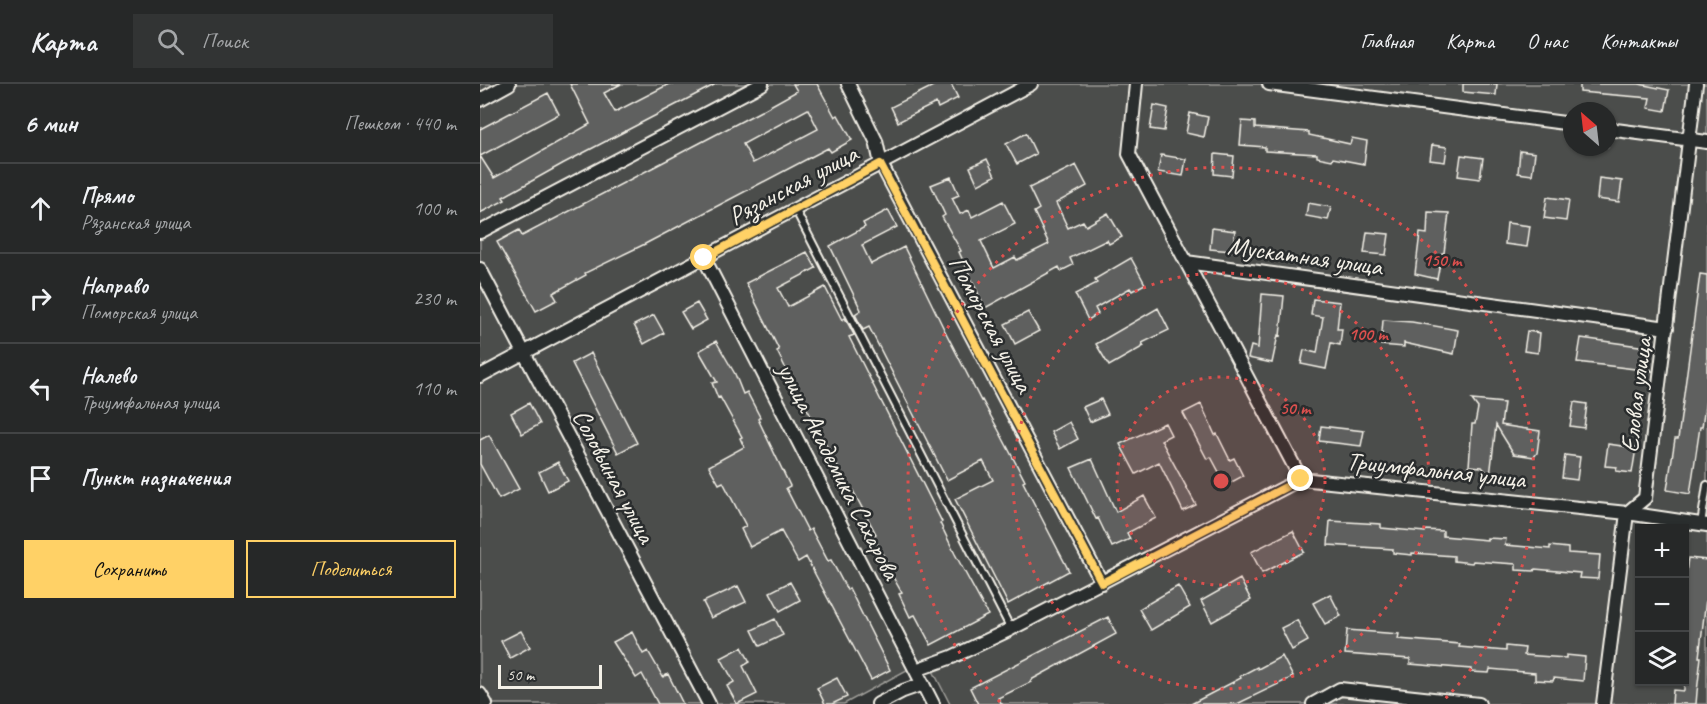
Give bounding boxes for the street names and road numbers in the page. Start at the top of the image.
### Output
street label: Рязанская улица [722,136,865,234]
street label: Мускатная улица [1226,229,1386,283]
street label: Поморская улица [941,250,1042,400]
street label: Еловая улица [1613,333,1660,454]
street label: улица Академика Сахарова [769,355,909,586]
street label: Соловьиная улица [565,403,664,550]
street label: Триумфальная улица [1345,444,1529,496]

